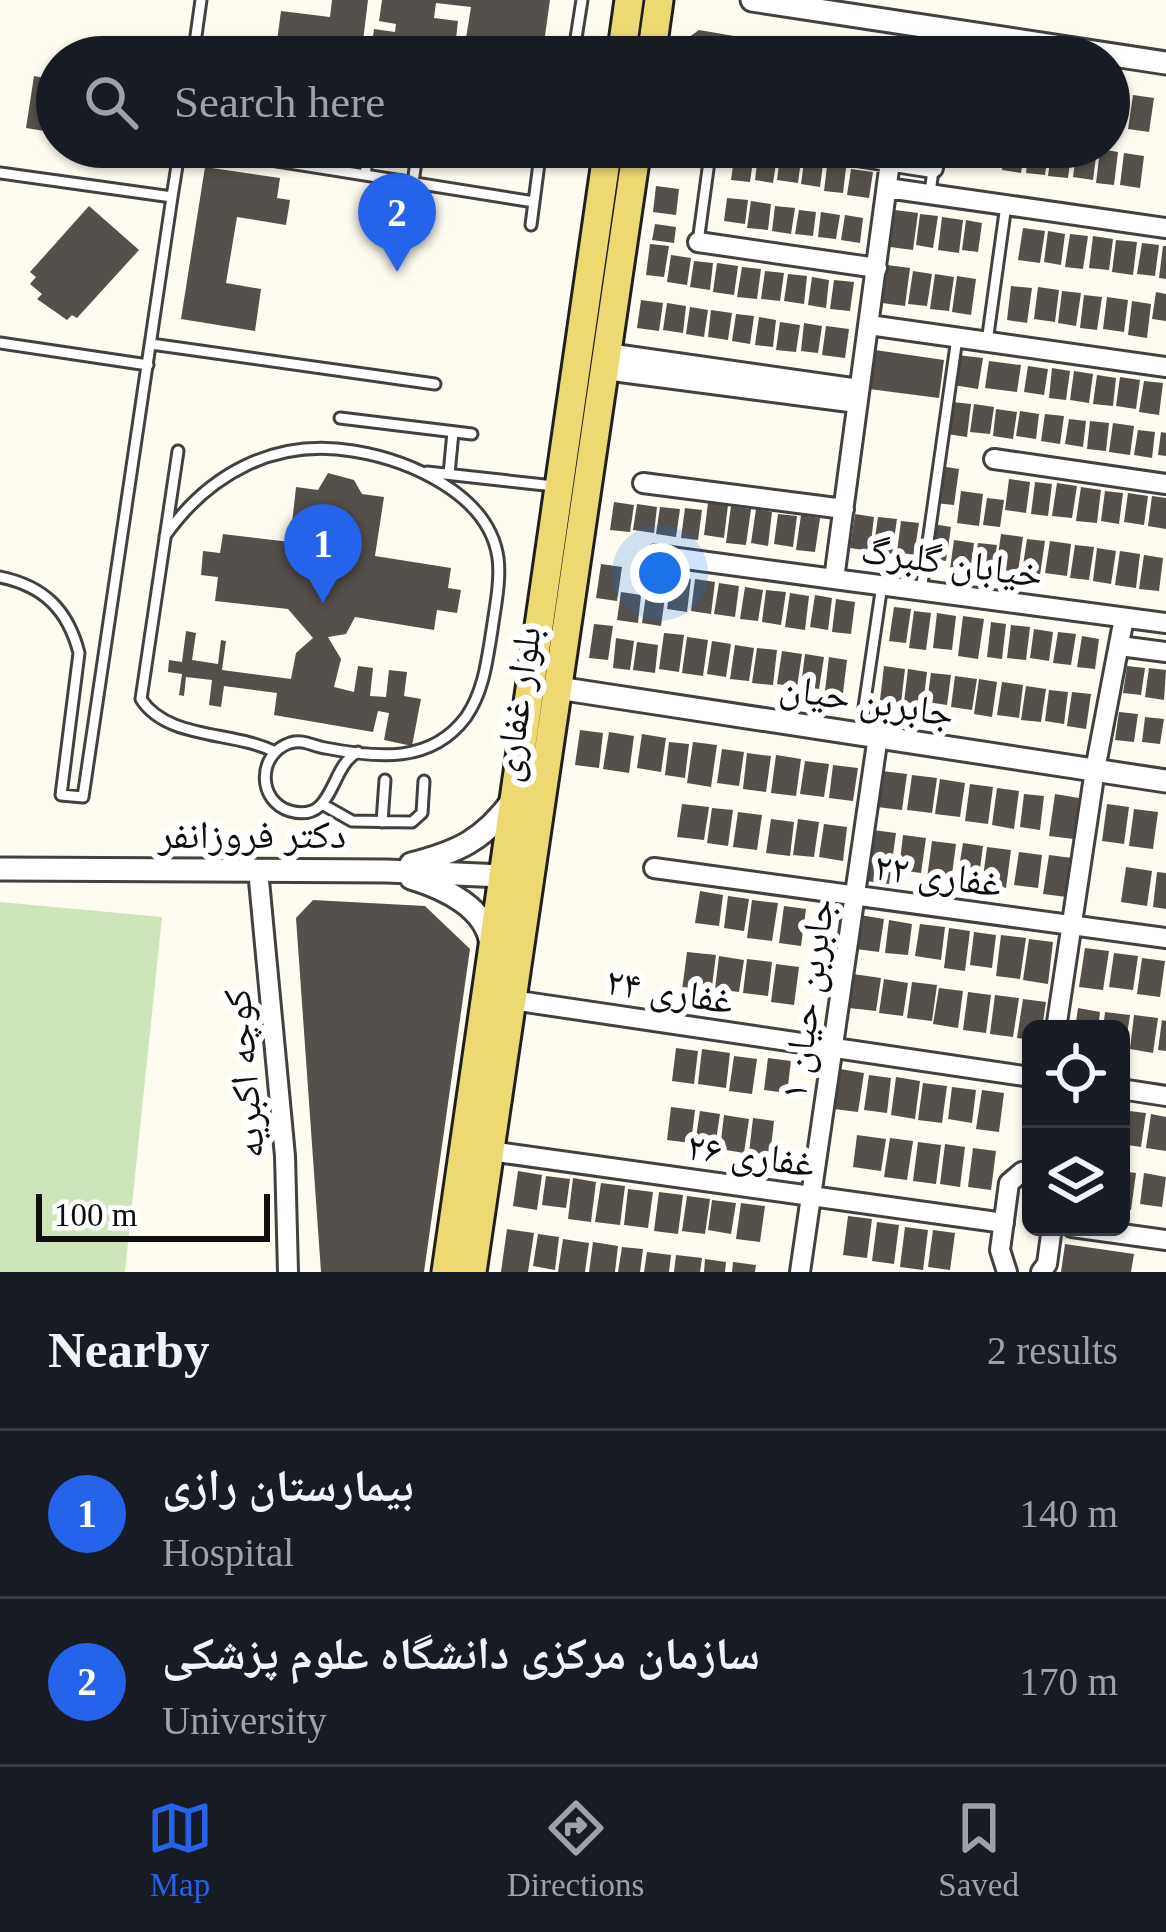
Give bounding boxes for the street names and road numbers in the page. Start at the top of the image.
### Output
street label: خیابان گلبرگ [858,527,1046,597]
street label: بلوار غفاری [484,624,551,785]
street label: جابربن حیان [776,664,957,737]
street label: دکتر فروزانفر [157,813,346,856]
street label: غفاری ۲۲ [871,844,1005,907]
street label: جابربن حیان ۱ [771,895,845,1103]
street label: غفاری ۲۴ [603,959,737,1024]
street label: کوچه اکبریه [215,987,274,1161]
street label: غفاری ۲۶ [684,1124,818,1187]

